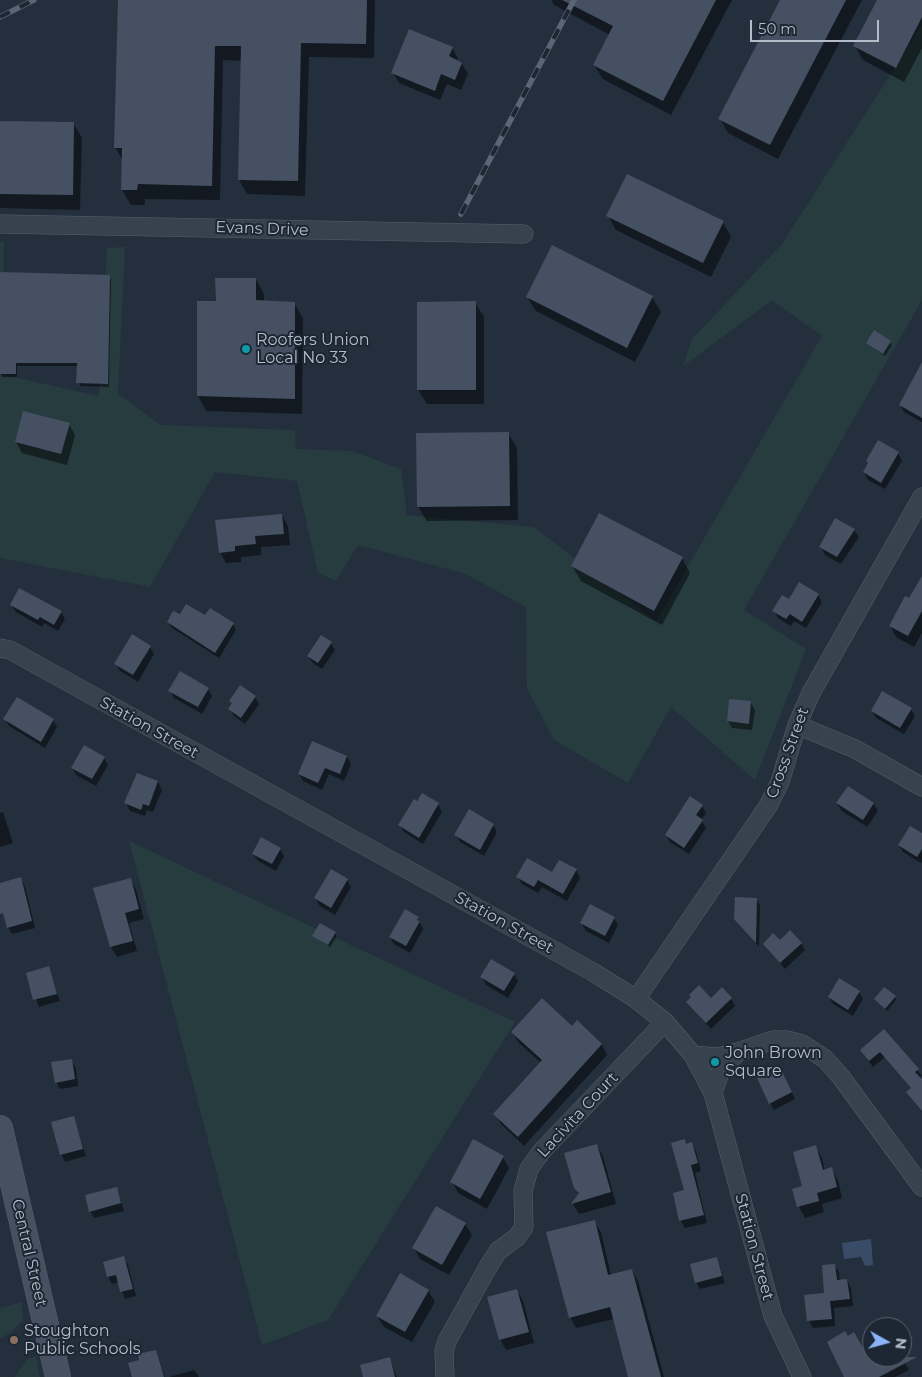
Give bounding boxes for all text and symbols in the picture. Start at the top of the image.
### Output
scale bar [752,10,881,42]
text: 50 m [758,19,796,38]
street label: Evans Drive [215,218,309,240]
place label: Roofers Union Local No 33 [256,330,370,368]
marker: Roofers Union Local No 33 [240,343,252,355]
street label: Station Street [96,693,202,763]
street label: Cross Street [763,705,813,801]
street label: Station Street [451,888,557,958]
place label: John Brown Square [725,1043,822,1081]
marker: John Brown Square [709,1056,721,1068]
street label: Lacivita Court [534,1068,622,1162]
street label: Station Street [731,1192,777,1302]
street label: Central Street [7,1197,51,1309]
north arrow [862,1317,912,1367]
place label: Stoughton Public Schools [24,1321,141,1359]
marker: Stoughton Public Schools [8,1334,20,1346]
text: N [891,1337,911,1350]

